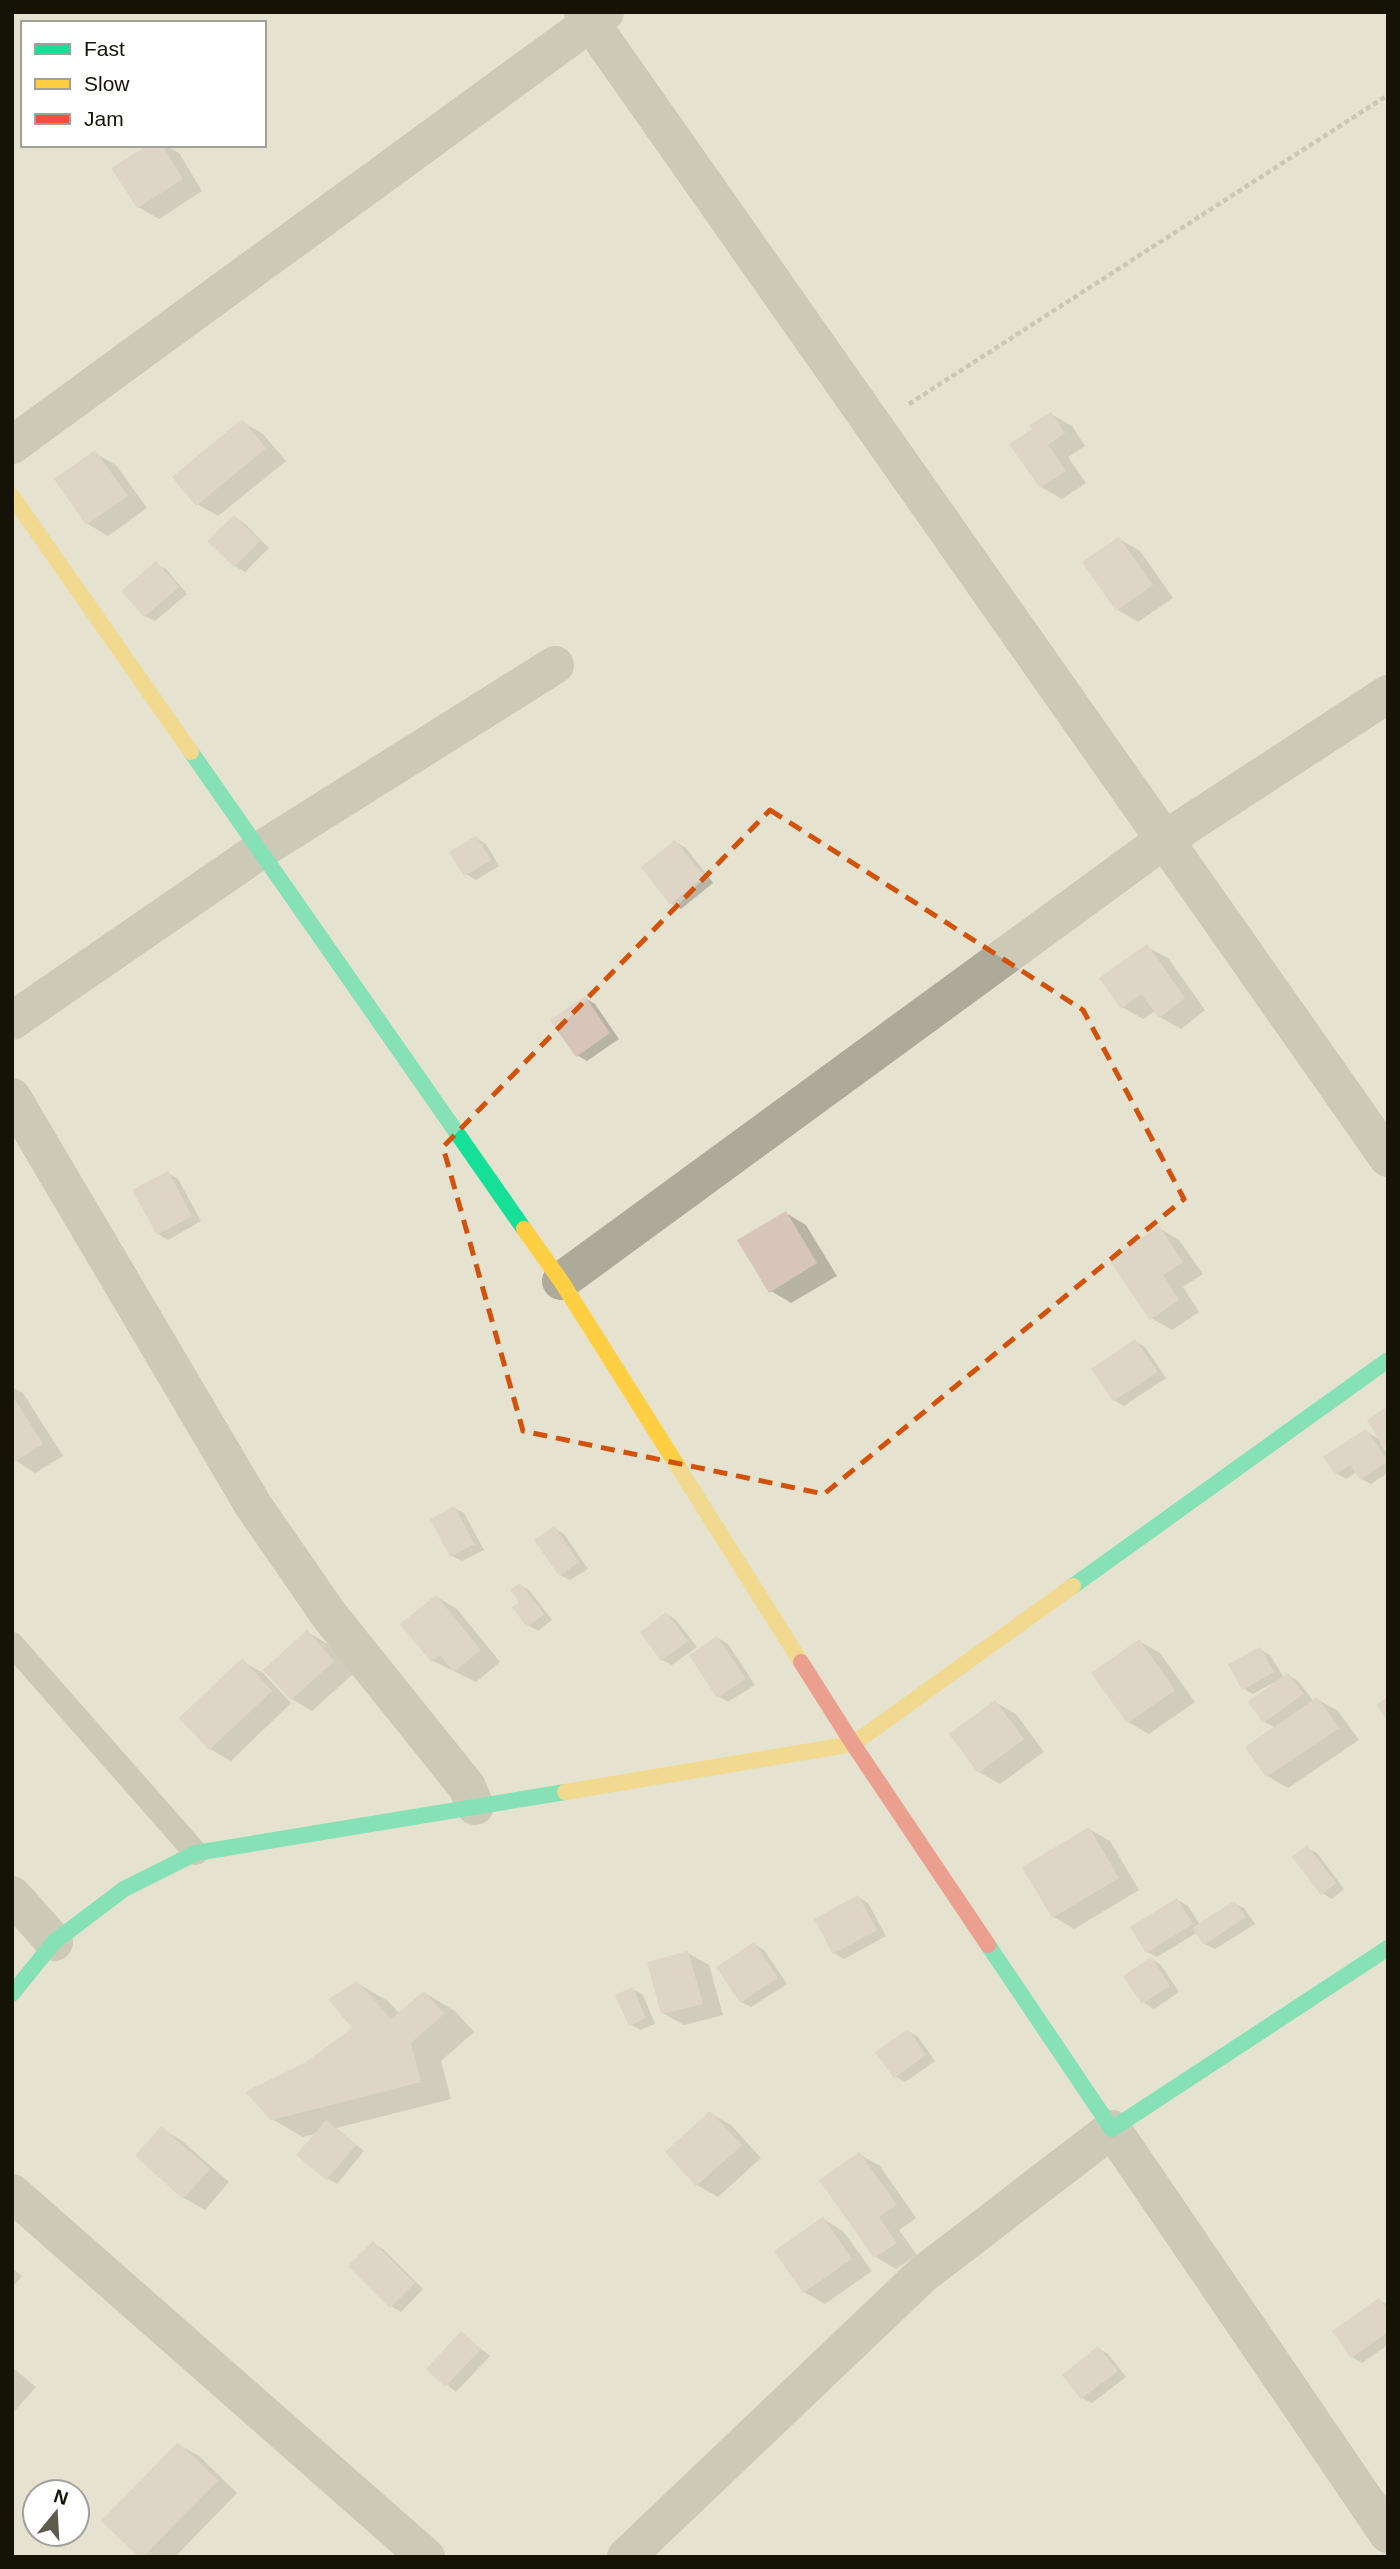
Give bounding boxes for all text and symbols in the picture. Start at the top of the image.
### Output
legend [21,21,266,147]
text: Fast [84,37,125,60]
text: Slow [84,72,130,95]
text: Jam [84,107,124,130]
north arrow [21,2478,91,2548]
text: N [51,2485,71,2509]

